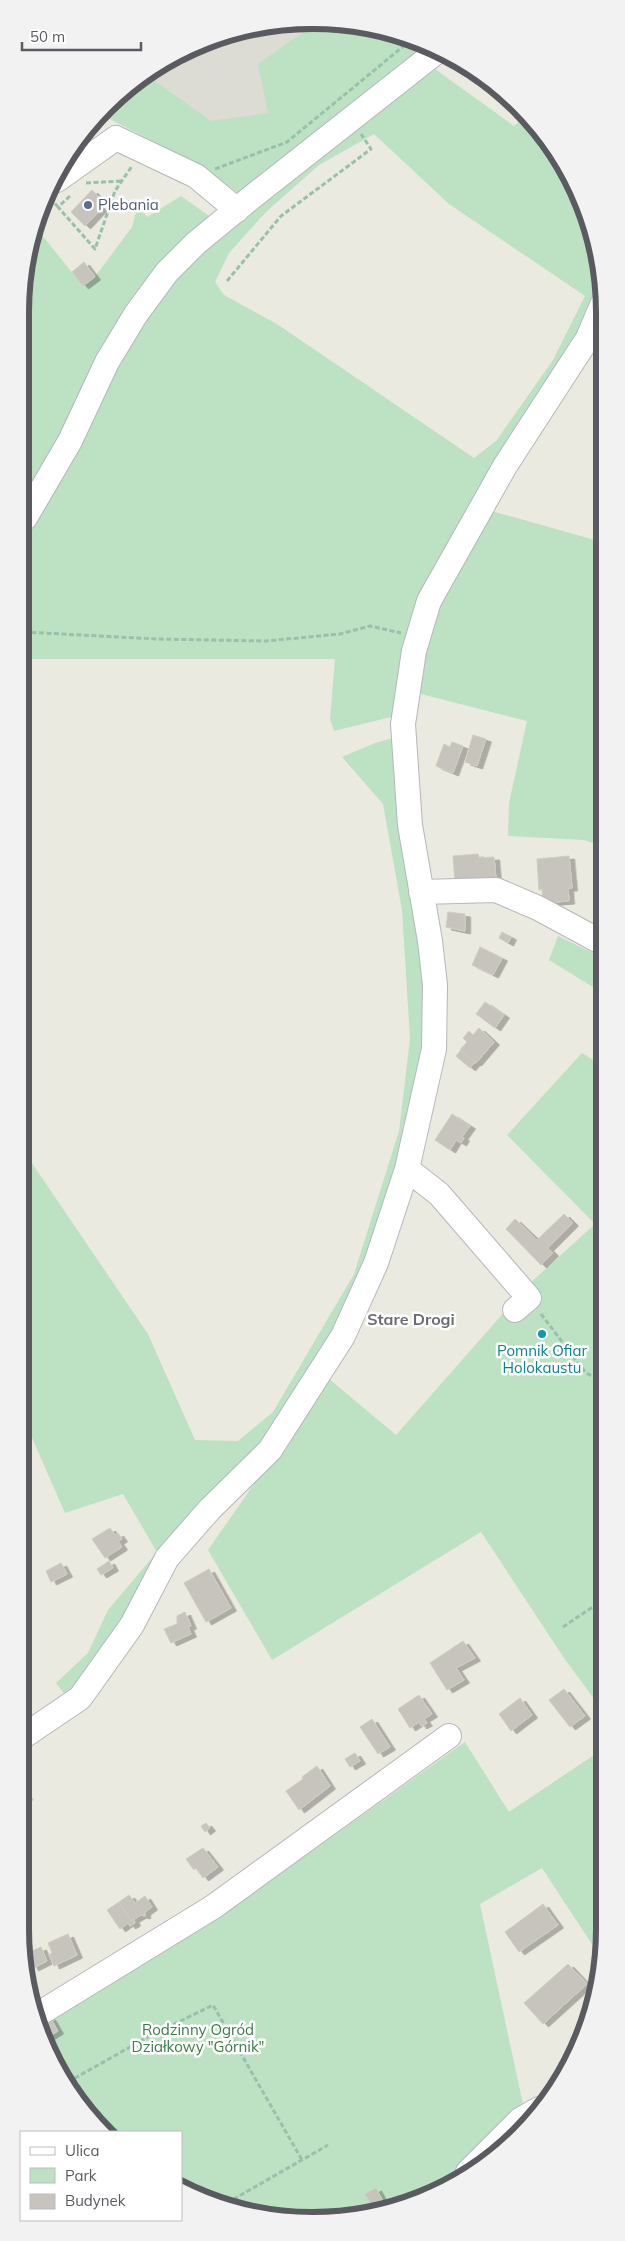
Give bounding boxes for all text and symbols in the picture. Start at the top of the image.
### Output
scale bar [22,20,141,52]
text: 50 m [30,27,65,46]
place label: Plebania [98,195,159,214]
marker: Plebania [82,199,94,211]
district label: Stare Drogi [367,1309,455,1329]
marker: Pomnik Ofiar Holokaustu [536,1328,548,1340]
place label: Pomnik Ofiar Holokaustu [497,1341,587,1377]
park label: Rodzinny Ogród Działkowy "Górnik" [131,2020,265,2056]
legend [20,2131,182,2221]
text: Ulica [65,2141,99,2160]
text: Park [65,2166,97,2185]
text: Budynek [65,2191,126,2210]

